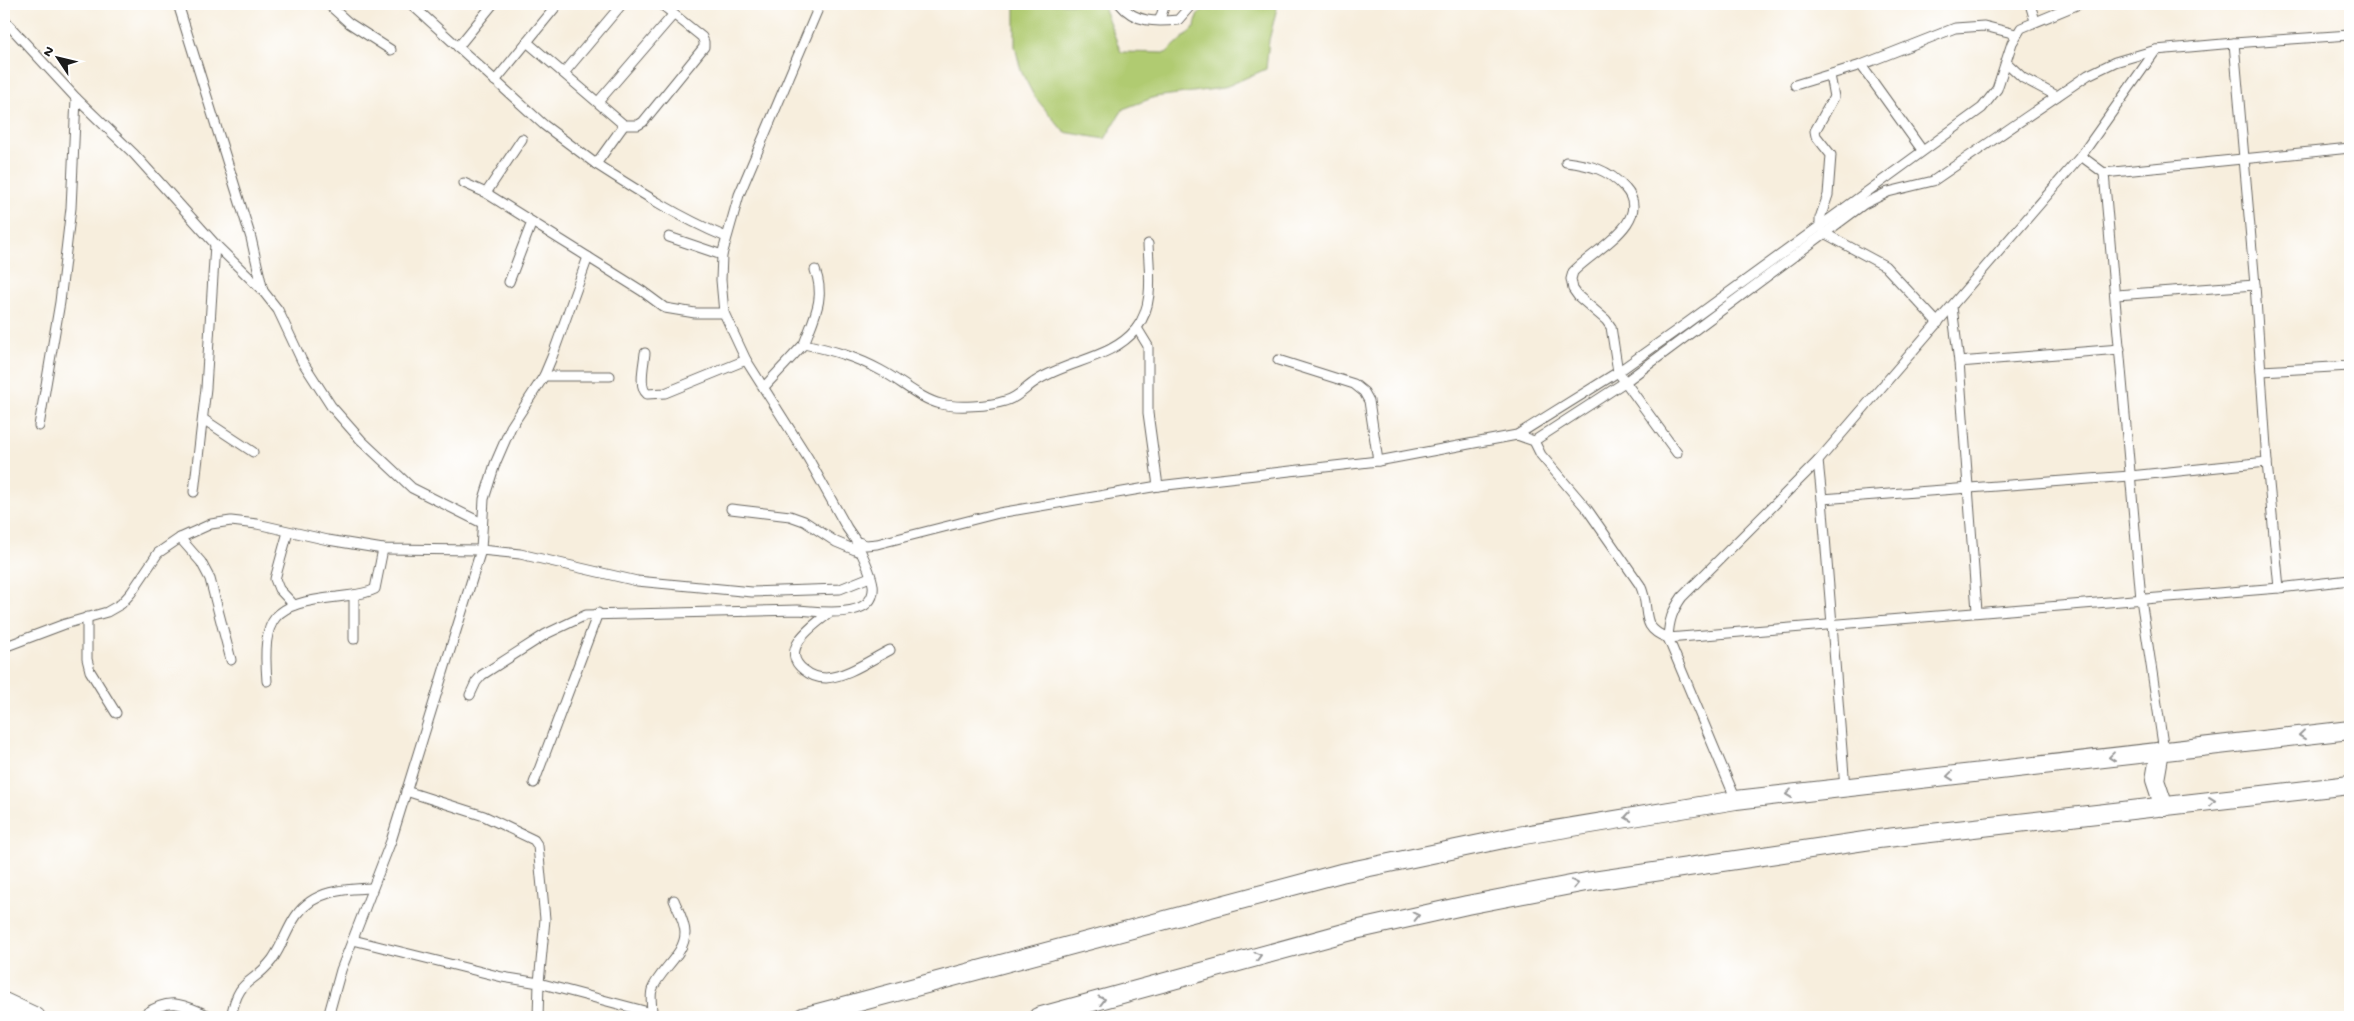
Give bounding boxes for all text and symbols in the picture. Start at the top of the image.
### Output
north arrow [32,32,82,82]
text: N [40,43,59,61]
one-way arrow [2297,729,2305,740]
one-way arrow [2108,751,2116,762]
one-way arrow [1946,770,1954,781]
one-way arrow [1785,788,1793,799]
one-way arrow [2209,796,2217,807]
one-way arrow [1624,811,1632,821]
one-way arrow [1571,879,1579,890]
one-way arrow [1411,912,1420,922]
one-way arrow [1254,952,1262,962]
one-way arrow [1097,995,1105,1005]

